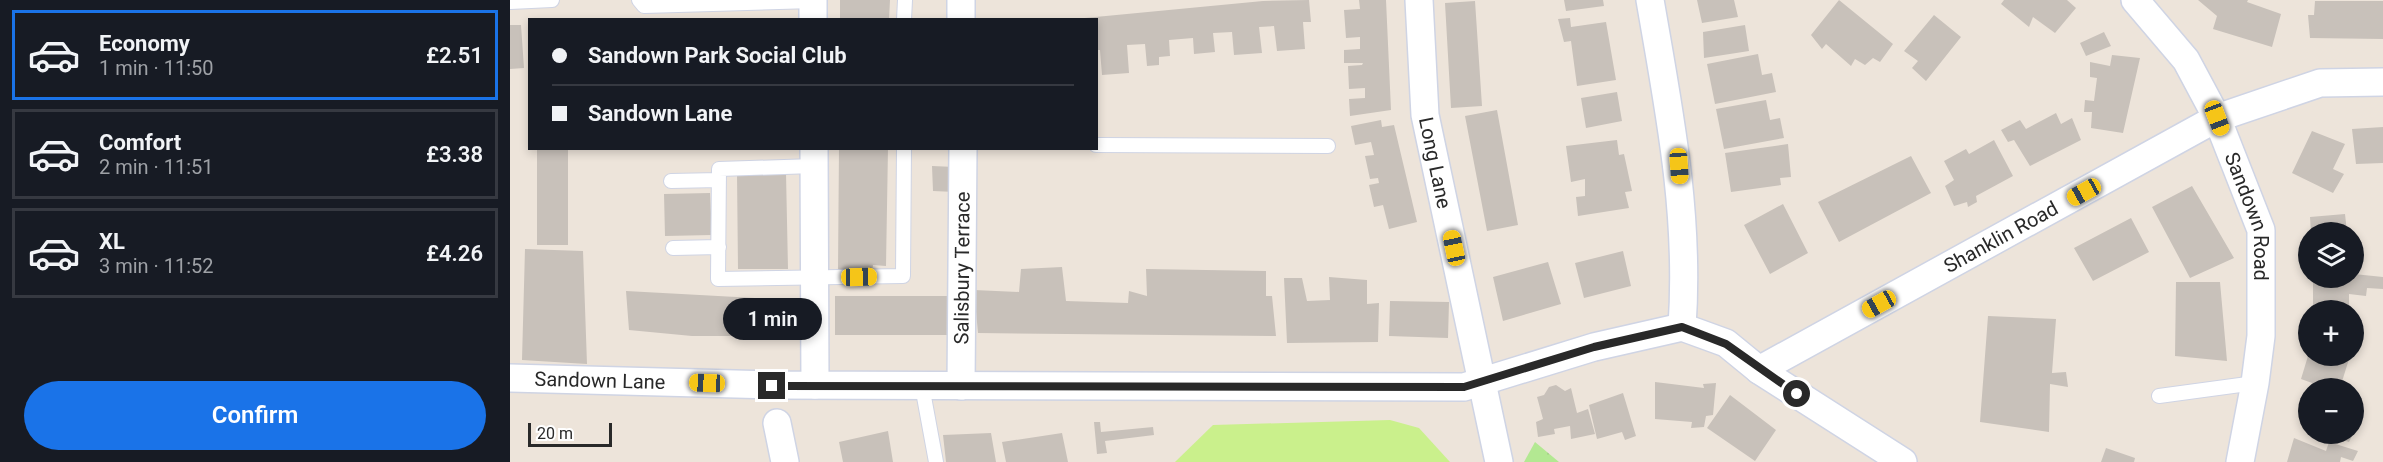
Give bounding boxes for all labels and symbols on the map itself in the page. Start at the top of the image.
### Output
car [2202,98,2232,138]
street label: Long Lane [1414,115,1457,211]
car [1669,147,1689,185]
street label: Sandown Road [2220,149,2273,281]
car [2064,175,2104,209]
street label: Salisbury Terrace [949,191,975,345]
street label: Shanklin Road [1940,196,2062,278]
car [1441,229,1467,267]
car [841,268,877,286]
car [1859,287,1899,321]
callout: 1 min [722,299,822,341]
street label: Sandown Lane [534,367,666,394]
route end [758,372,785,399]
car [689,373,725,393]
route start [1783,380,1810,407]
scale bar [528,420,612,448]

